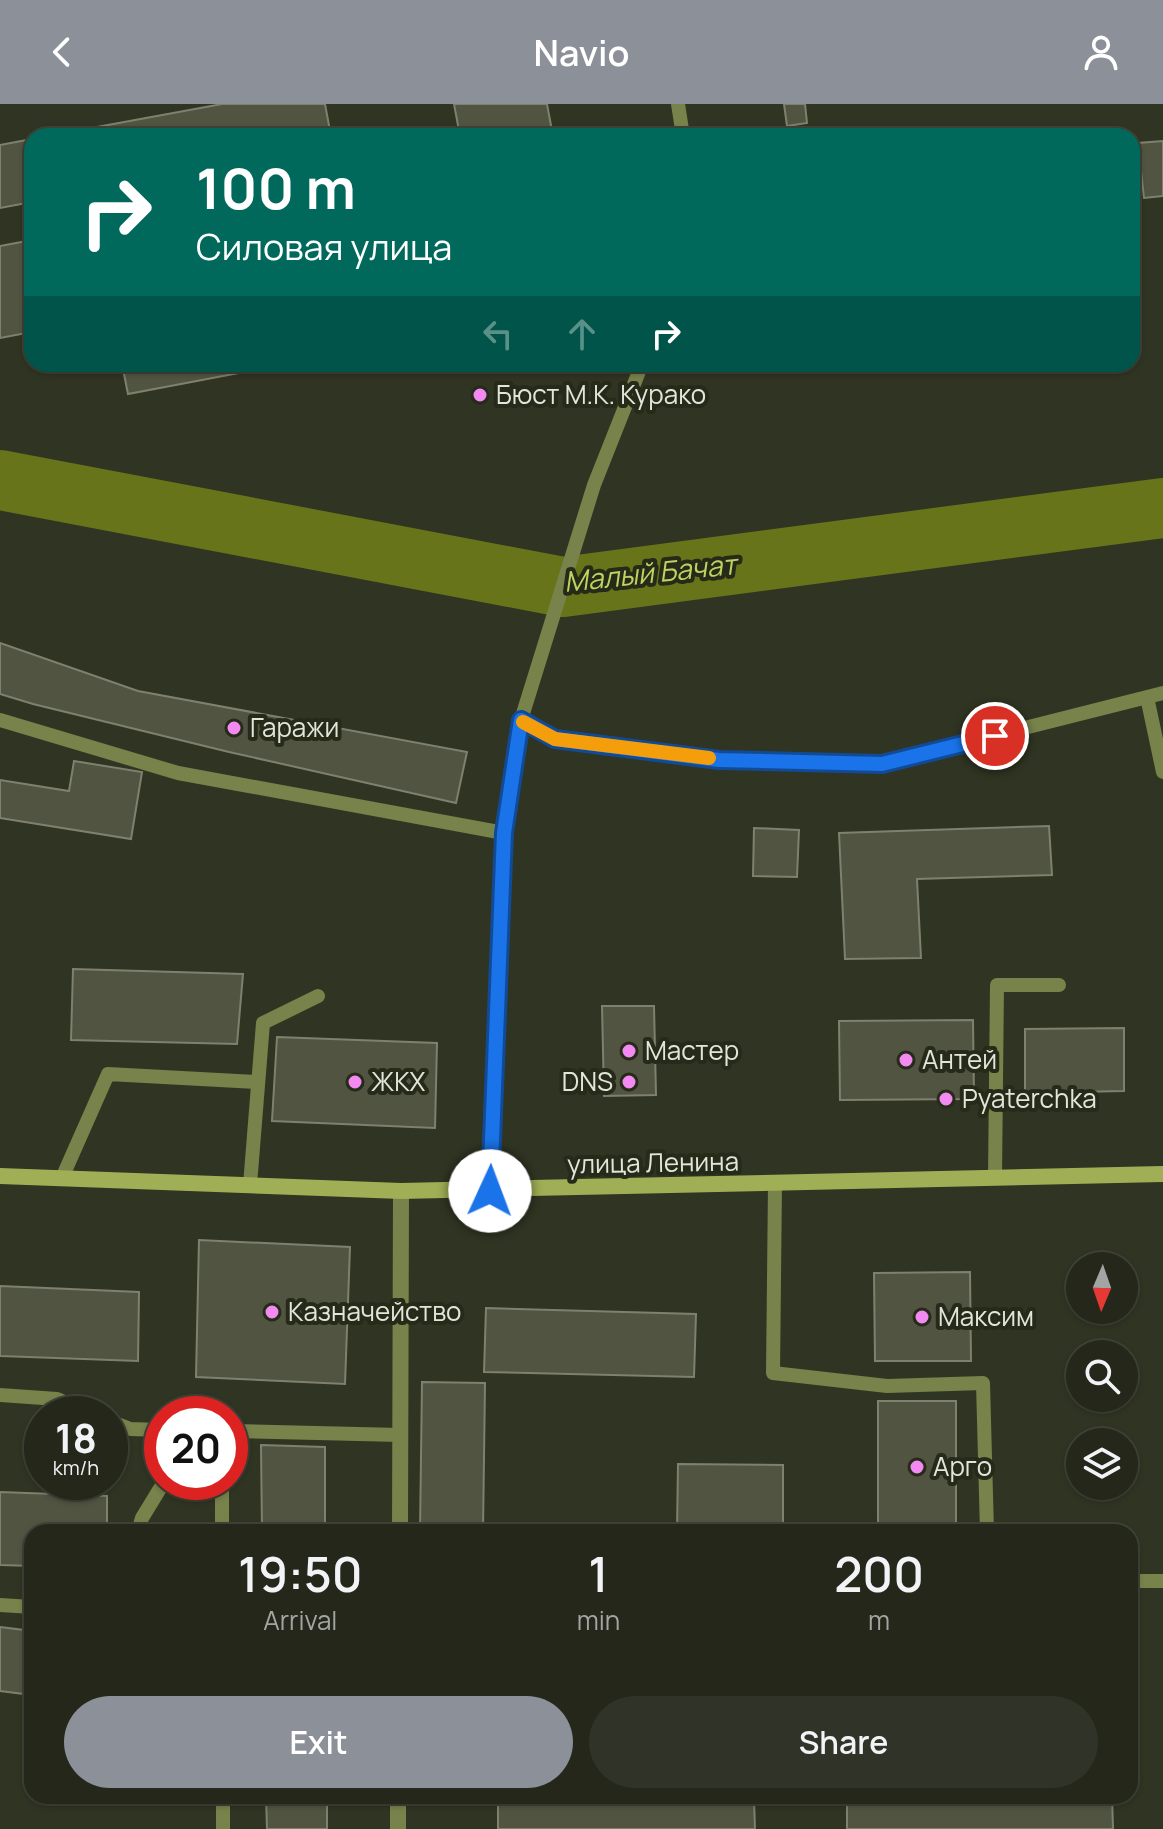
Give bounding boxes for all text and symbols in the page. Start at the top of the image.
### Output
text: Navio [533,28,630,77]
icon: back [40,30,84,74]
icon: person [1079,30,1123,74]
text: 100 m [196,149,356,226]
icon: right [64,160,168,264]
text: Силовая улица [196,222,452,271]
icon: left [476,312,520,356]
icon: ahead [560,312,604,356]
icon: right [644,312,688,356]
place label: Бюст М.К. Курако [496,376,706,412]
marker: Бюст М.К. Курако [471,386,489,404]
water label: Малый Бачат [562,544,742,600]
pin [961,702,1029,770]
place label: Гаражи [250,709,339,745]
icon: arrive [973,714,1017,758]
marker: Гаражи [225,719,243,737]
place label: Мастер [645,1032,739,1068]
place label: Антей [922,1041,997,1077]
marker: Мастер [620,1042,638,1060]
marker: Антей [897,1051,915,1069]
place label: ЖКХ [371,1063,426,1099]
place label: DNS [562,1063,613,1099]
marker: ЖКХ [346,1073,364,1091]
marker: DNS [620,1073,638,1091]
place label: Pyaterchka [962,1080,1097,1116]
marker: Pyaterchka [937,1090,955,1108]
street label: улица Ленина [567,1143,739,1181]
position arrow [448,1149,532,1233]
north arrow [1066,1252,1138,1324]
map controls [1066,1252,1138,1500]
place label: Казначейство [288,1293,462,1329]
place label: Максим [938,1298,1034,1334]
marker: Казначейство [263,1303,281,1321]
marker: Максим [913,1308,931,1326]
button: search [1066,1340,1138,1412]
speed limit sign: 20 [144,1396,248,1500]
text: 18 [55,1410,97,1465]
button: layers [1066,1428,1138,1500]
place label: Арго [933,1448,992,1484]
text: km/h [53,1454,99,1481]
marker: Арго [908,1458,926,1476]
text: 19:50 [238,1541,363,1606]
text: 1 [588,1541,609,1606]
text: 200 [834,1541,924,1606]
text: Arrival [263,1602,337,1638]
text: min [577,1602,620,1638]
text: m [868,1602,890,1638]
button: Exit [64,1696,573,1788]
button: Share [589,1696,1098,1788]

